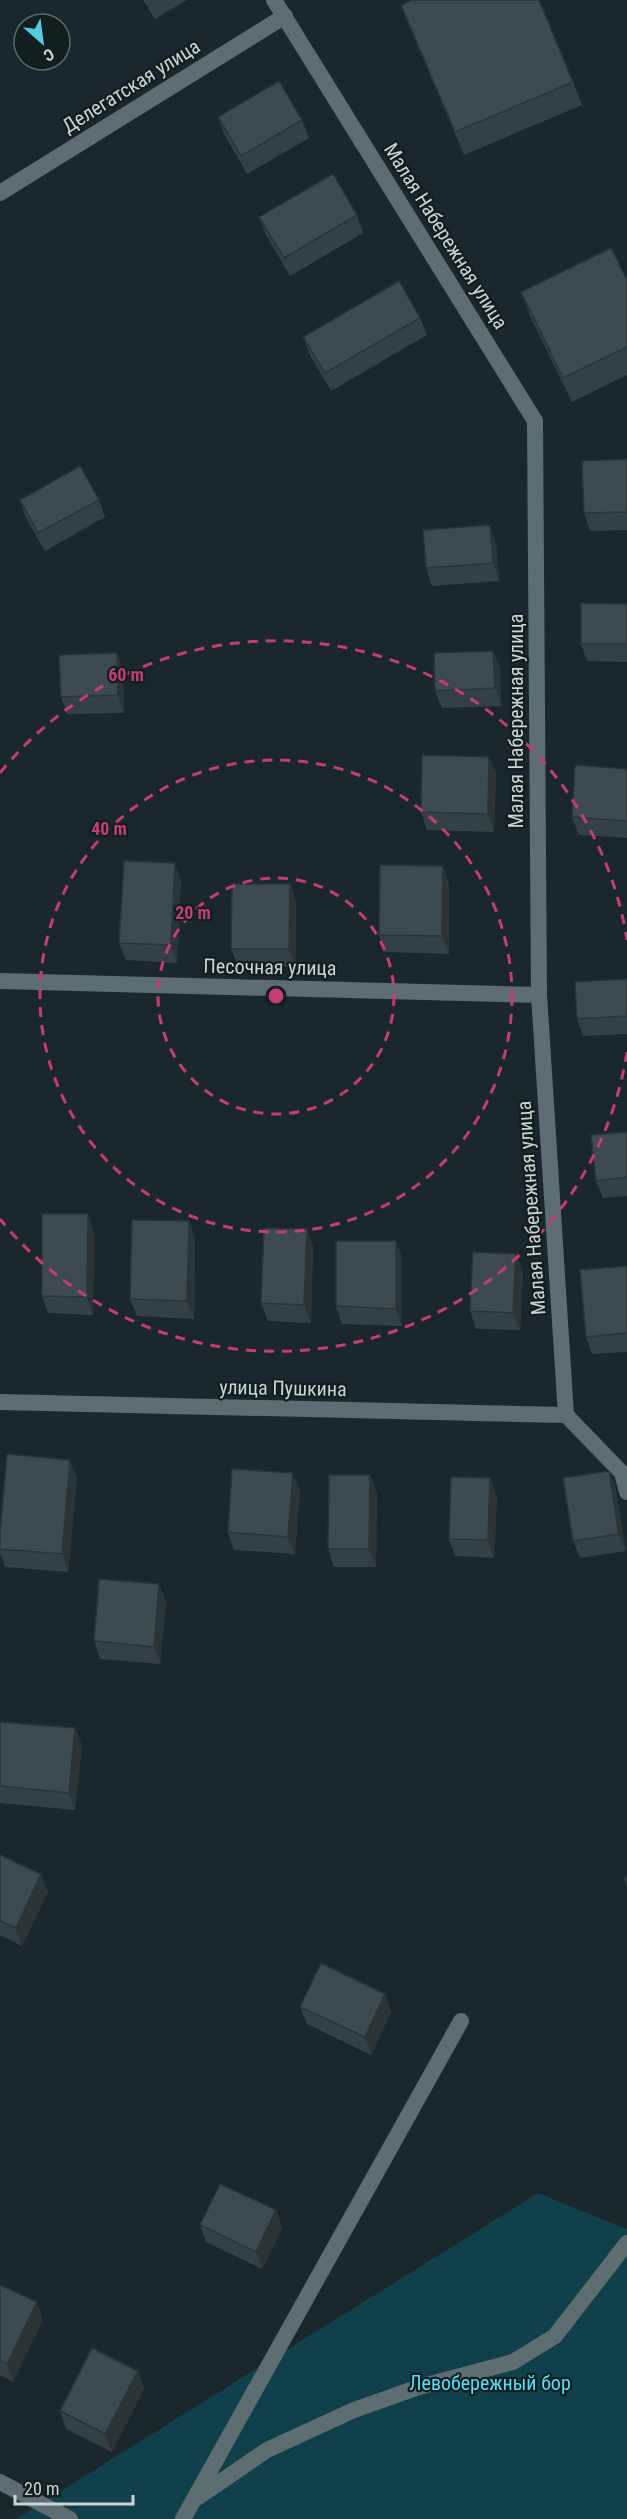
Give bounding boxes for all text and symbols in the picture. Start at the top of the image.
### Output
north arrow [12,12,72,72]
street label: Делегатская улица [58,34,204,138]
text: С [40,44,57,65]
street label: Малая Набережная улица [379,139,513,333]
street label: Малая Набережная улица [504,614,528,828]
text: 60 m [108,664,144,685]
text: 40 m [91,818,127,839]
text: 20 m [175,902,211,923]
street label: Песочная улица [203,954,337,980]
centre of rings [266,986,286,1006]
street label: Малая Набережная улица [512,1100,550,1316]
street label: улица Пушкина [219,1375,347,1401]
park label: Левобережный бор [409,2371,571,2395]
scale bar [15,2468,134,2506]
text: 20 m [24,2478,59,2499]

